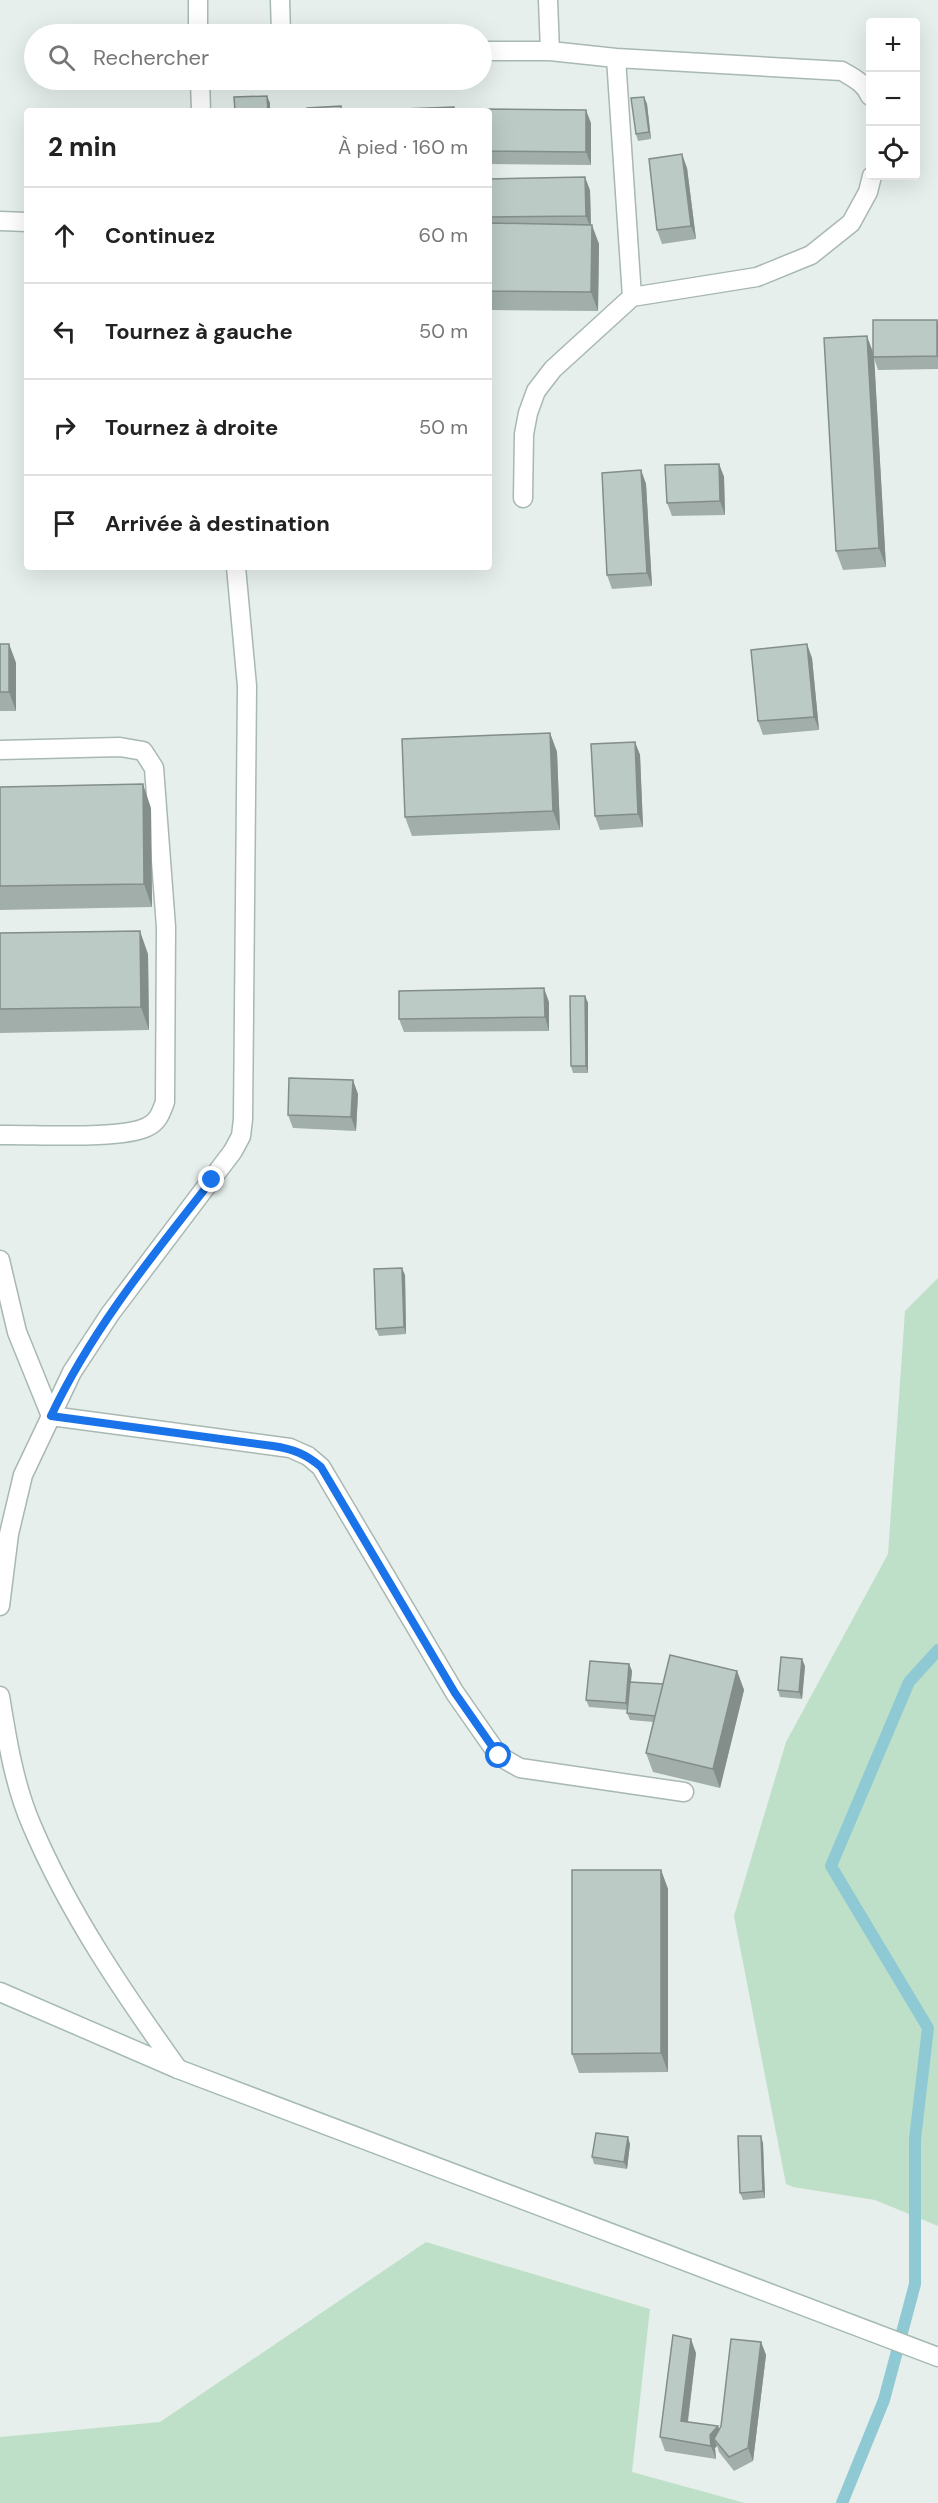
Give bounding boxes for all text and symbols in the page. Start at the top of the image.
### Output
map controls [866,18,920,180]
button: + [866,18,920,72]
search box [24,24,492,90]
icon: search [45,41,78,74]
text: Rechercher [93,43,209,72]
button: − [866,72,920,126]
button: locate [866,126,920,180]
text: 2 min [48,130,117,164]
text: À pied · 160 m [338,134,468,160]
icon: ahead [48,219,81,252]
text: Continuez [105,221,215,250]
text: 60 m [419,222,468,248]
icon: left [48,315,81,348]
text: Tournez à gauche [105,317,293,346]
text: 50 m [419,318,468,344]
icon: right [48,411,81,444]
text: Tournez à droite [105,413,278,442]
text: 50 m [419,414,468,440]
icon: arrive [48,507,81,540]
text: Arrivée à destination [105,509,330,538]
route end [198,1166,224,1192]
route start [485,1742,511,1768]

